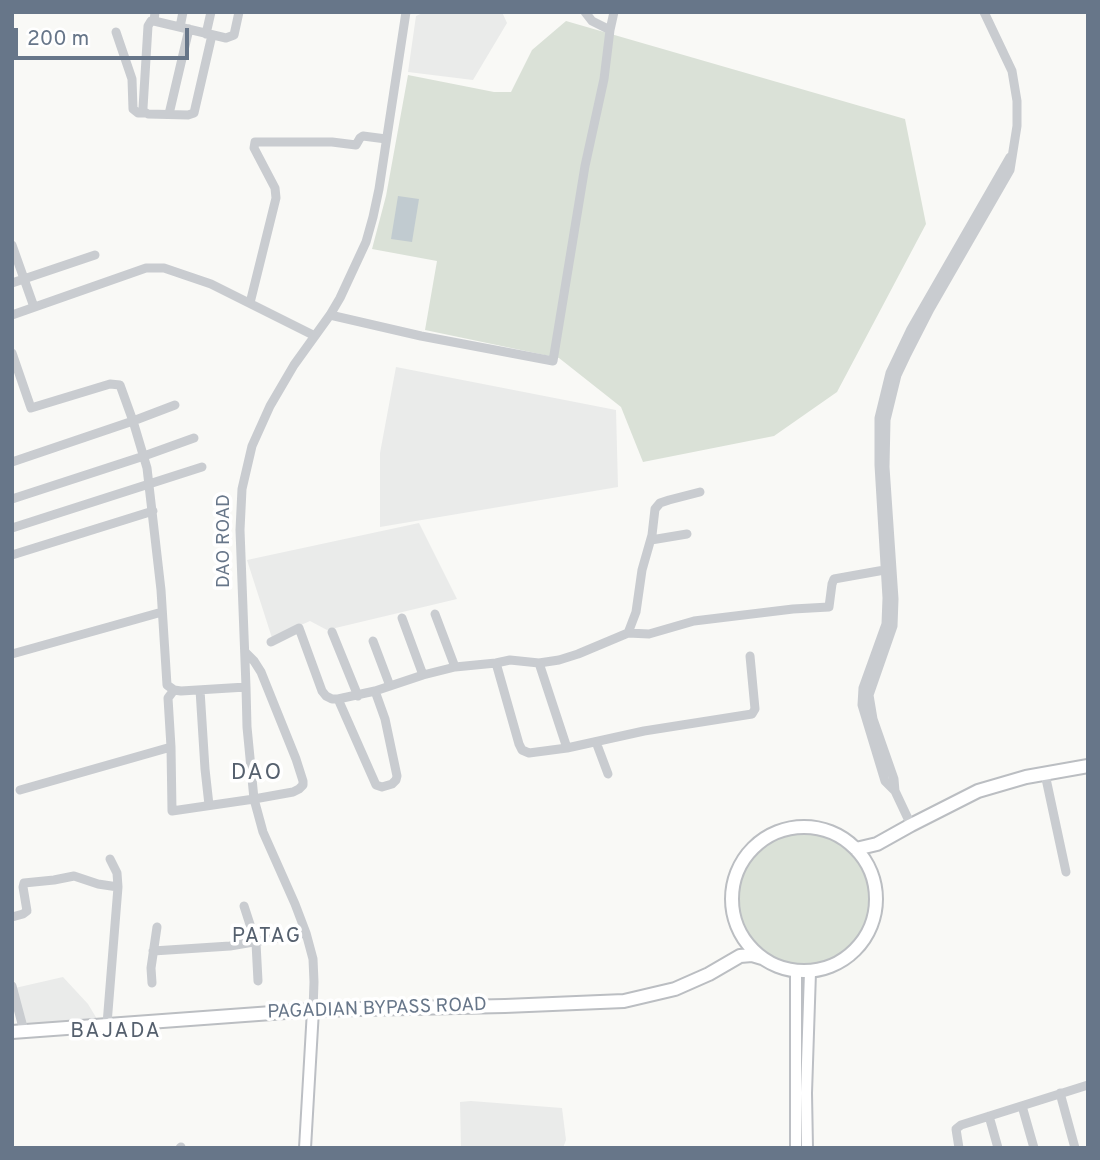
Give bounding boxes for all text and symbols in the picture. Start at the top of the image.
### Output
scale bar [18,14,192,58]
text: 200 m [27,26,89,53]
street label: DAO ROAD [214,494,236,588]
district label: DAO [231,760,283,788]
district label: PATAG [232,925,302,951]
street label: PAGADIAN BYPASS ROAD [267,995,487,1025]
district label: BAJADA [71,1020,161,1046]

